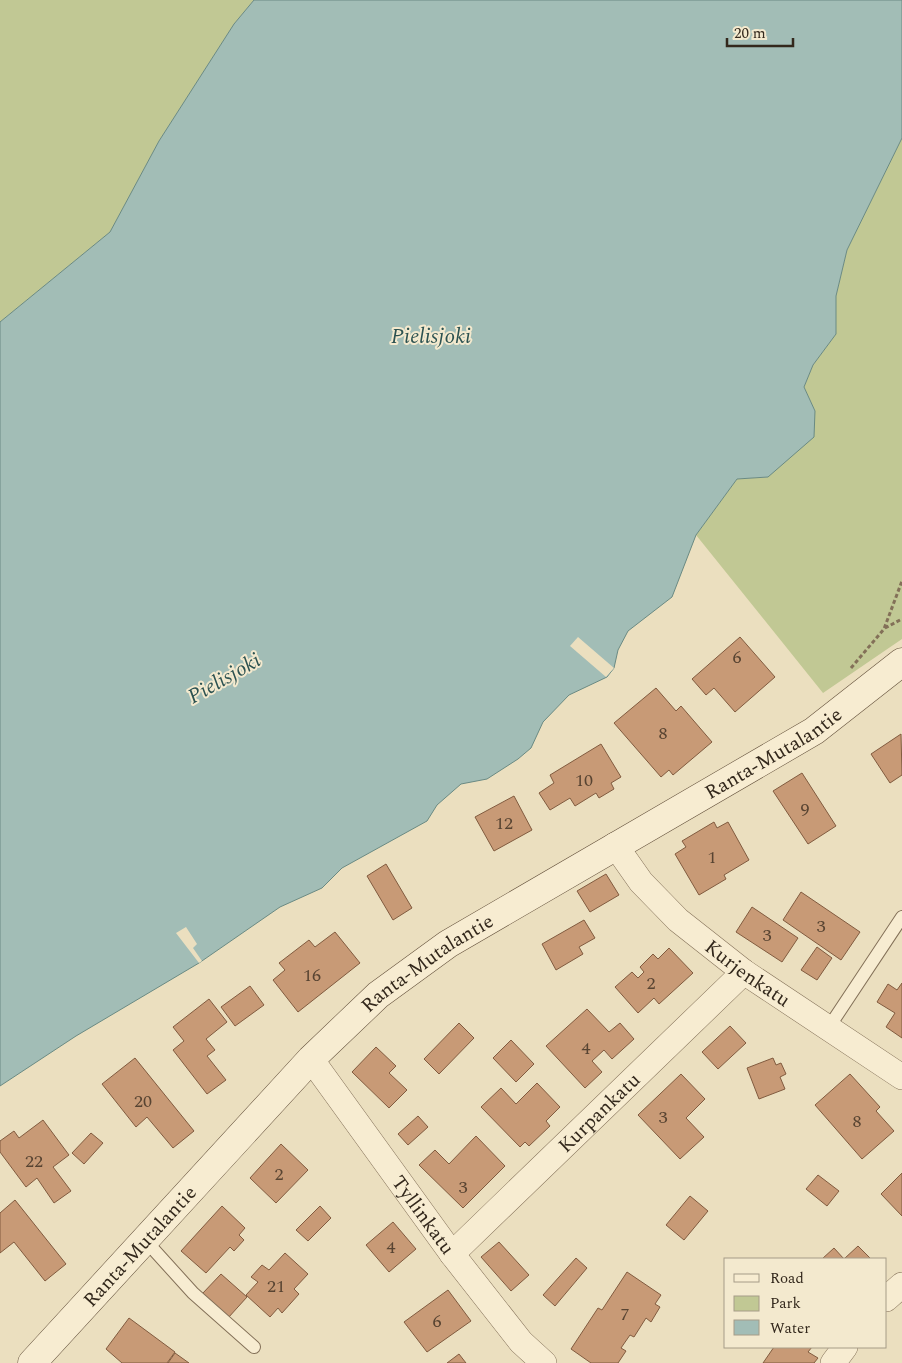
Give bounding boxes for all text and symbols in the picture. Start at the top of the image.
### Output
scale bar [727,15,793,47]
text: 20 m [734,22,766,45]
water label: Pielisjoki [391,321,471,353]
house number: 6 [733,644,742,671]
water label: Pielisjoki [182,645,267,713]
street label: Ranta-Mutalantie [699,700,849,807]
house number: 8 [659,720,668,747]
house number: 10 [575,767,593,794]
house number: 9 [801,796,810,823]
house number: 12 [495,810,513,837]
house number: 1 [708,844,717,871]
street label: Ranta-Mutalantie [354,907,500,1020]
house number: 3 [817,913,826,940]
house number: 3 [763,922,772,949]
street label: Kurjenkatu [698,932,796,1015]
house number: 16 [303,962,321,989]
house number: 2 [647,970,656,997]
house number: 4 [582,1035,591,1062]
street label: Kurpankatu [551,1066,648,1160]
house number: 20 [134,1088,152,1115]
house number: 3 [659,1104,668,1131]
house number: 8 [853,1108,862,1135]
house number: 22 [25,1148,43,1175]
house number: 2 [275,1161,284,1188]
street label: Tyllinkatu [384,1169,462,1261]
house number: 3 [459,1174,468,1201]
street label: Ranta-Mutalantie [76,1179,204,1314]
house number: 4 [387,1234,396,1261]
legend [724,1258,887,1348]
text: Road [770,1267,804,1290]
house number: 21 [267,1273,285,1300]
text: Park [770,1292,801,1315]
house number: 7 [621,1301,630,1328]
house number: 6 [433,1308,442,1335]
text: Water [770,1317,810,1340]

